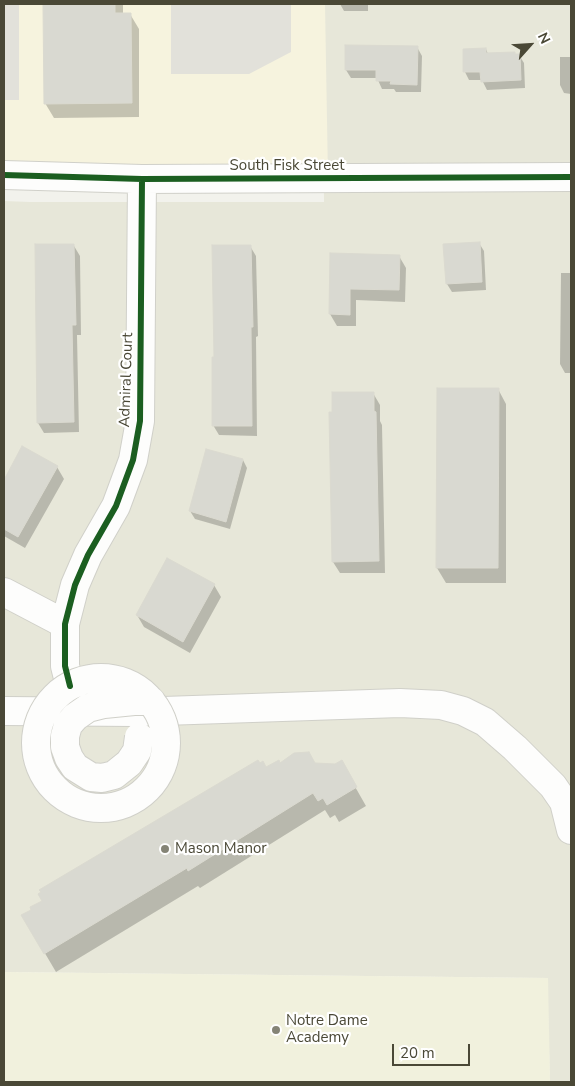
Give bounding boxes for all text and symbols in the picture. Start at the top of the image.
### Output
north arrow [505,20,555,70]
text: N [533,29,555,47]
street label: South Fisk Street [230,157,344,175]
street label: Admiral Court [116,332,138,428]
place label: Mason Manor [175,840,267,858]
marker: Mason Manor [159,843,171,855]
place label: Notre Dame Academy [286,1012,368,1047]
marker: Notre Dame Academy [270,1024,282,1036]
scale bar [395,1034,472,1066]
text: 20 m [400,1043,435,1063]

